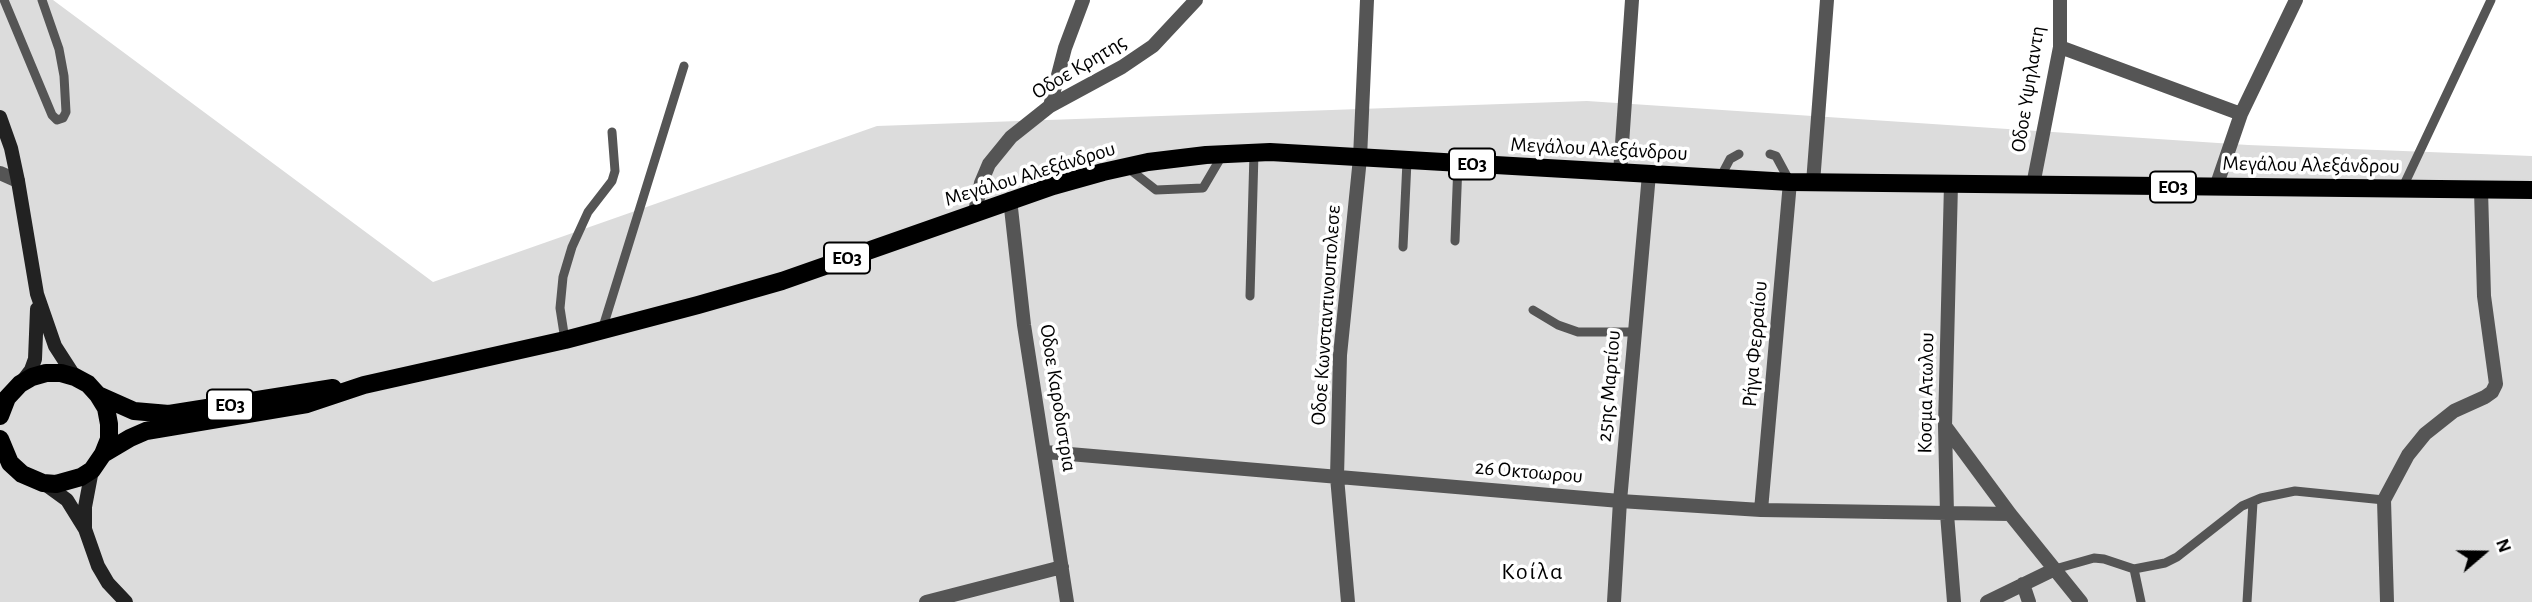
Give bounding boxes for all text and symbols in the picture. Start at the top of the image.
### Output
street label: Oδοε Υψηλαντη [2006,24,2050,154]
street label: Oδοε Κρητης [1027,29,1131,105]
street label: Μεγάλου Αλεξάνδρου [1510,132,1688,166]
street label: Μεγάλου Αλεξάνδρου [941,136,1119,212]
road number: ΕΟ3 [1449,148,1495,180]
street label: Μεγάλου Αλεξάνδρου [2222,151,2400,179]
road number: ΕΟ3 [2150,172,2196,202]
street label: Oδοε Κωνσταντινουπολεσε [1306,204,1346,426]
road number: ΕΟ3 [824,242,870,274]
street label: Ρήγα Φερραίου [1737,280,1773,408]
street label: Oδοε Καροδιστρια [1034,322,1082,474]
street label: 25ης Μαρτίου [1592,329,1626,443]
street label: Κοσμα Ατωλου [1912,332,1940,454]
road number: ΕΟ3 [207,390,253,420]
street label: 26 Οκτοωρου [1474,455,1584,489]
north arrow [2448,518,2518,588]
text: N [2492,536,2514,555]
district label: Κοίλα [1502,558,1564,586]

